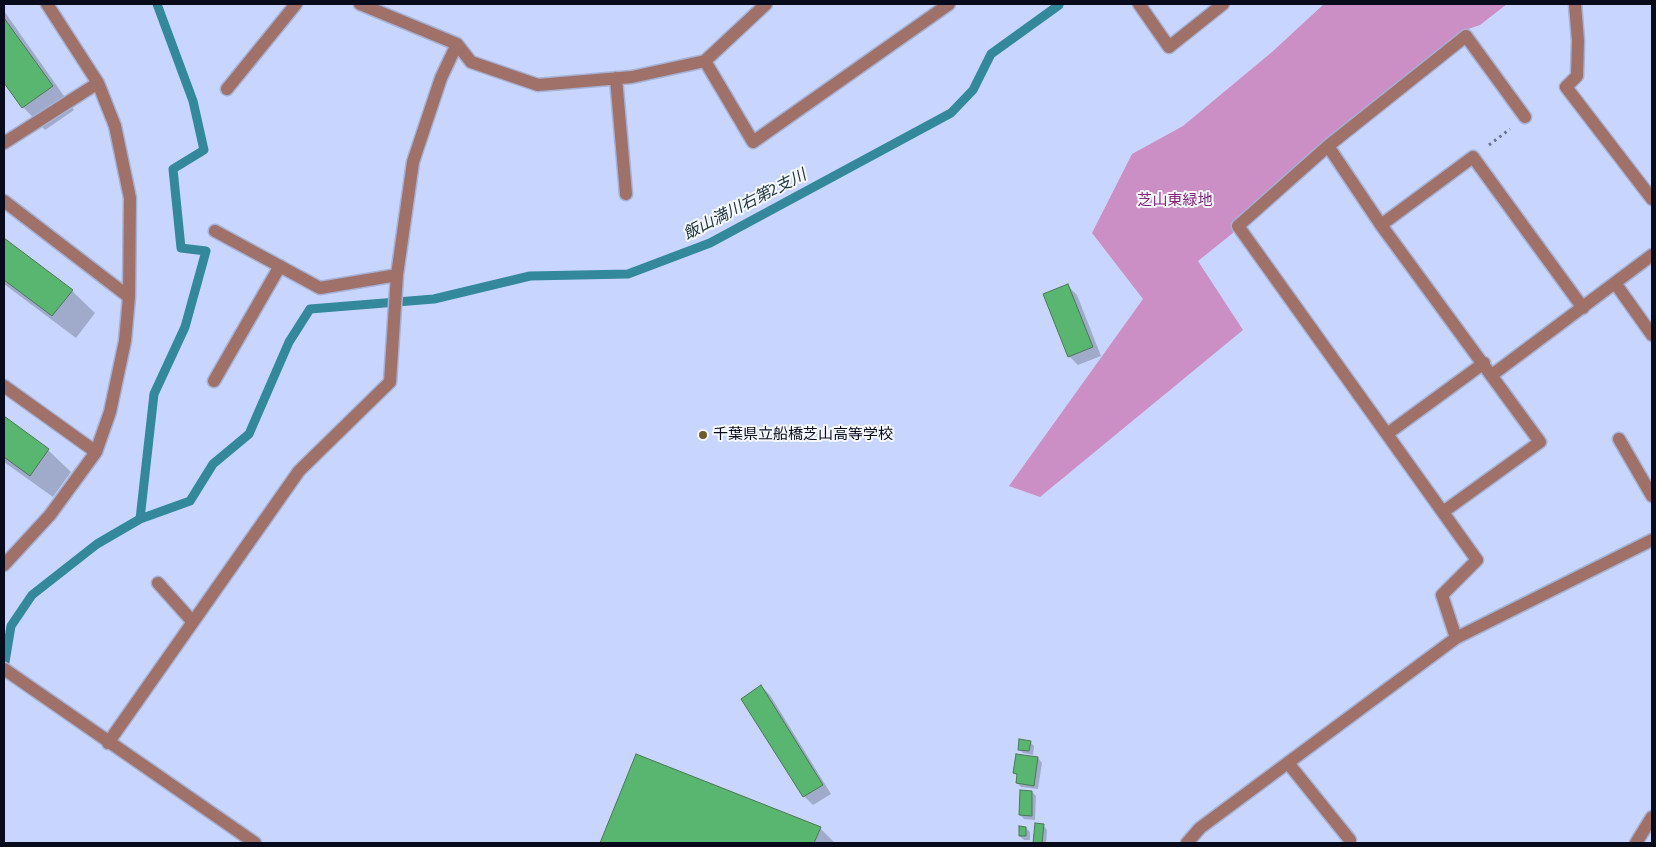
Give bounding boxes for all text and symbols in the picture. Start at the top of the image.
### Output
water label: 飯山満川右第2支川 [680,166,810,244]
park label: 芝山東緑地 [1138,192,1212,210]
place label: 千葉県立船橋芝山高等学校 [713,426,893,444]
marker: 千葉県立船橋芝山高等学校 [697,429,709,441]

